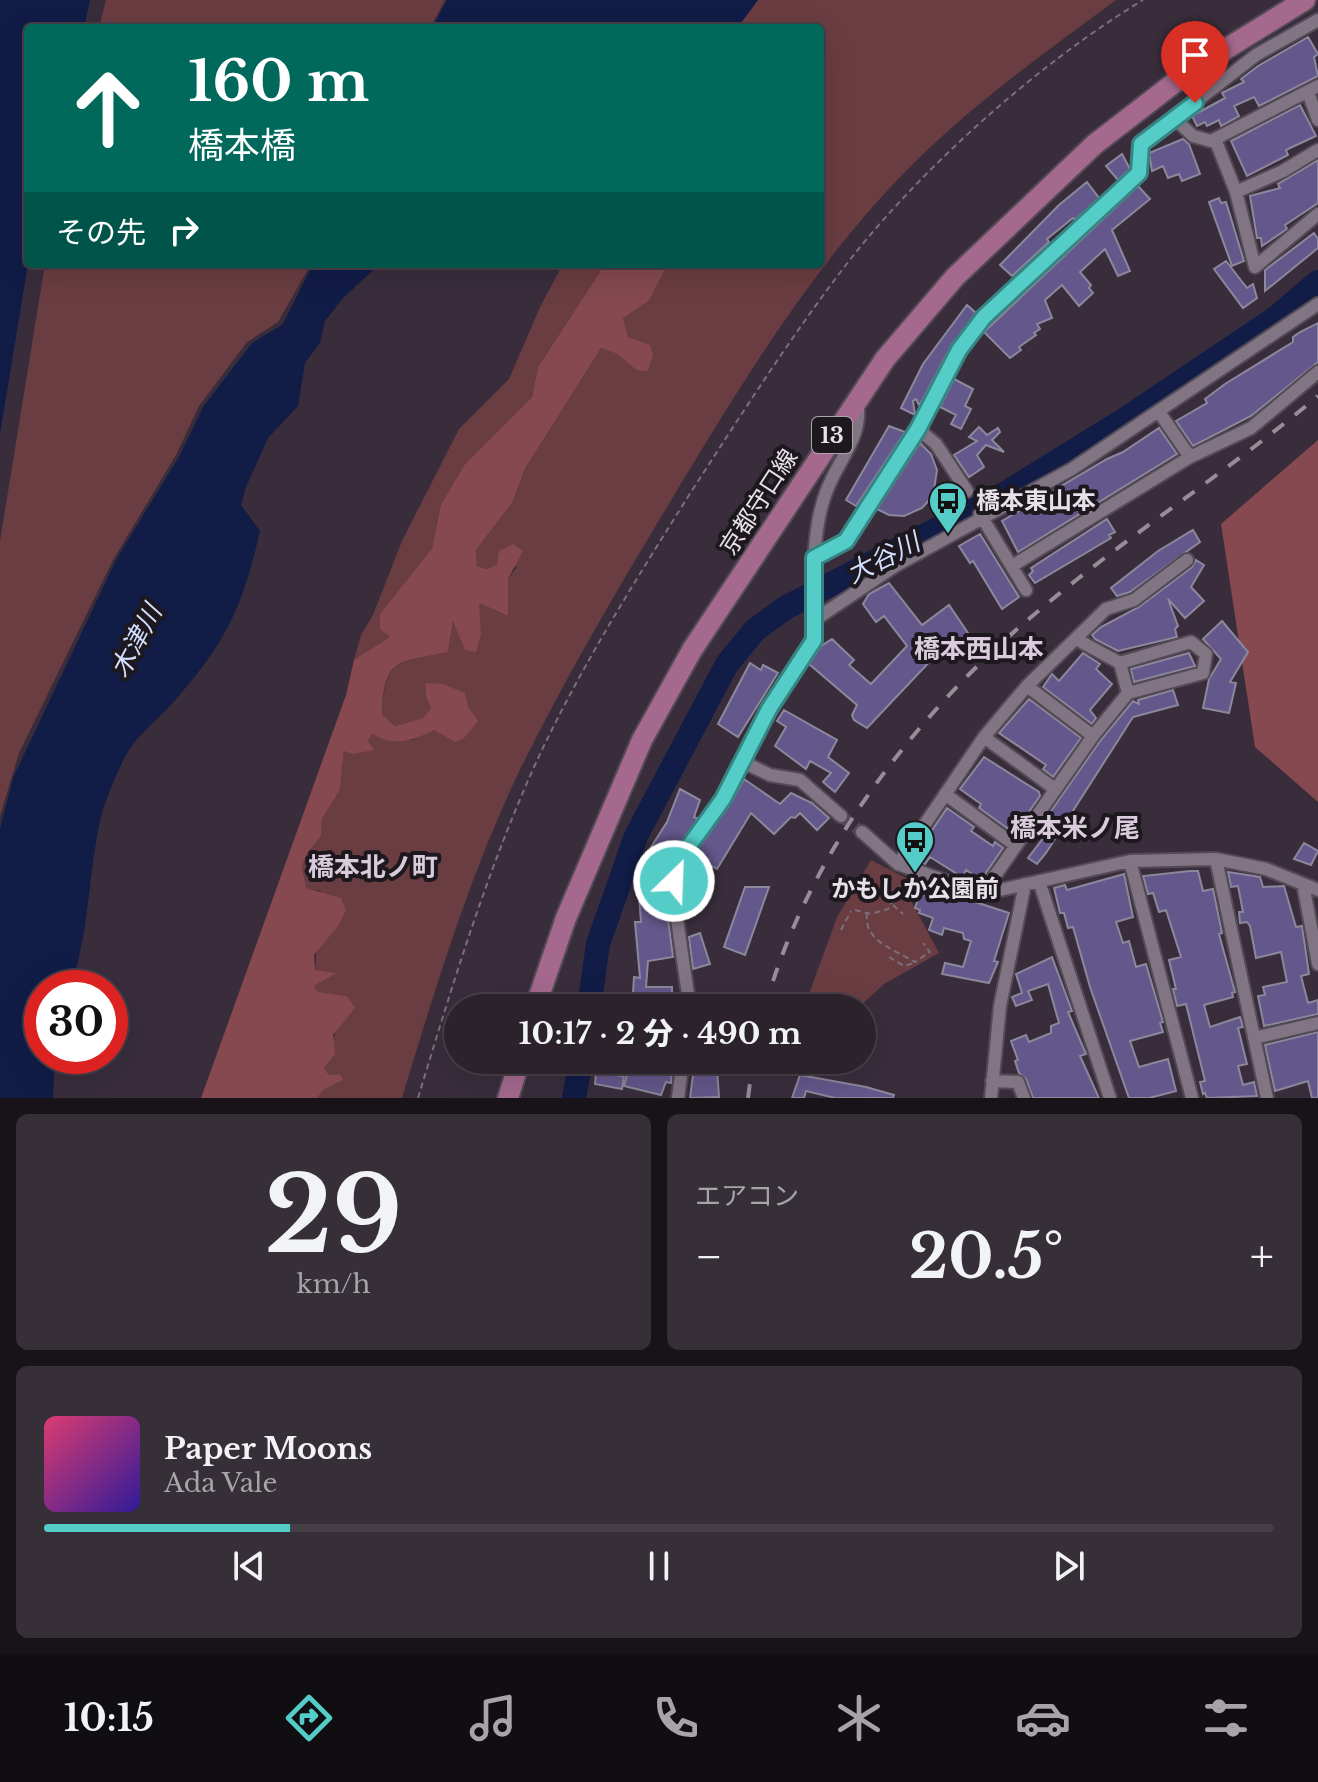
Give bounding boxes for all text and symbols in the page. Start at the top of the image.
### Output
pin [1161,21,1229,103]
icon: arrive [1173,33,1217,77]
text: 160 m [188,47,369,116]
icon: ahead [56,56,160,160]
text: 橋本橋 [188,123,296,168]
icon: right [162,208,206,252]
text: その先 [56,214,146,251]
road number: 13 [812,417,852,453]
street label: 京都守口線 [714,444,803,560]
bus stop icon: 橋本東山本 [927,480,969,535]
place label: 橋本東山本 [976,486,1096,515]
water label: 大谷川 [841,525,928,590]
water label: 木津川 [104,596,170,683]
district label: 橋本西山本 [914,633,1044,665]
district label: 橋本米ノ尾 [1010,812,1140,844]
bus stop icon: かもしか公園前 [894,819,936,874]
position arrow [632,839,716,923]
district label: 橋本北ノ町 [308,851,438,883]
place label: かもしか公園前 [831,874,999,903]
speed limit sign: 30 [24,970,128,1074]
text: 10:17 · 2 分 · 490 m [518,1015,802,1052]
text: 29 [265,1151,402,1280]
text: エアコン [695,1180,799,1212]
text: 20.5° [909,1220,1064,1294]
text: − [695,1229,723,1284]
text: + [1250,1229,1274,1284]
text: km/h [297,1268,370,1300]
text: Paper Moons [164,1430,372,1467]
text: Ada Vale [164,1467,277,1499]
icon: previous [227,1544,271,1588]
icon: pause [637,1544,681,1588]
icon: next [1047,1544,1091,1588]
icon: directions [281,1690,337,1746]
icon: music [465,1690,521,1746]
icon: phone [648,1690,704,1746]
icon: climate [831,1690,887,1746]
icon: car [1015,1690,1071,1746]
icon: filters [1198,1690,1254,1746]
text: 10:15 [64,1696,154,1741]

